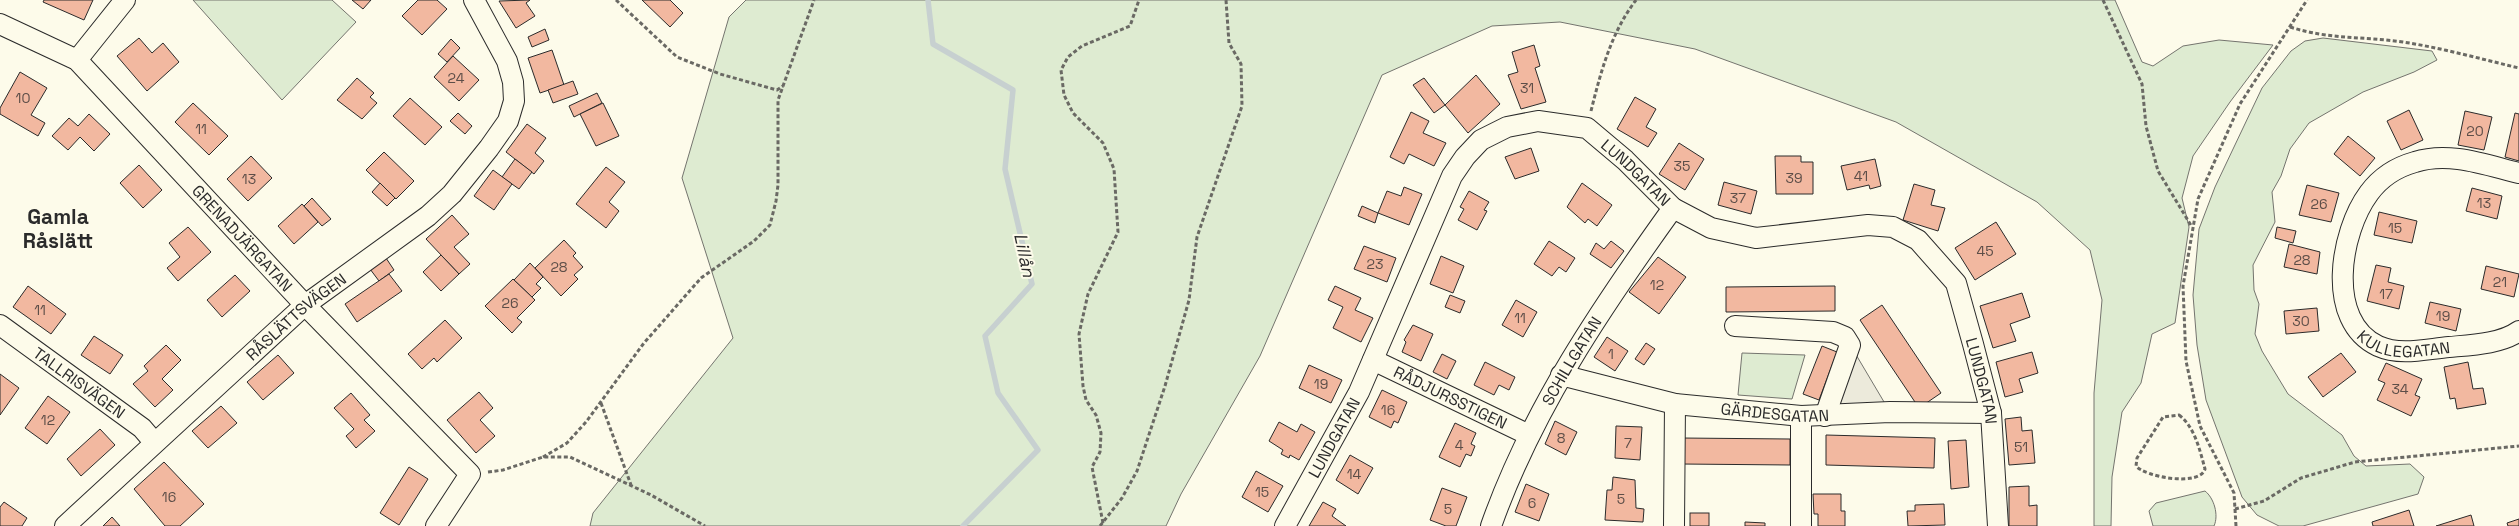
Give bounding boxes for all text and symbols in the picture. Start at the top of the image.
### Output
house number: 24 [448,69,465,87]
house number: 31 [1520,79,1534,97]
house number: 10 [16,89,30,107]
house number: 11 [195,120,207,138]
house number: 20 [2466,122,2484,140]
street label: LUNDGATAN [1597,134,1676,211]
house number: 35 [1674,157,1690,175]
house number: 41 [1854,167,1868,185]
house number: 39 [1785,169,1803,187]
house number: 13 [242,170,256,188]
street label: GRENADJÄRGATAN [188,180,297,296]
house number: 37 [1730,189,1746,207]
house number: 13 [2477,194,2491,212]
house number: 26 [2310,195,2328,213]
district label: Gamla Råslätt [23,203,93,254]
house number: 15 [2388,219,2402,237]
water label: Lillån [1009,231,1041,280]
house number: 45 [1976,242,1994,260]
house number: 28 [2293,251,2311,269]
house number: 23 [1367,255,1383,273]
house number: 28 [550,258,568,276]
street label: RÅSLÄTTSVÄGEN [241,268,350,365]
house number: 21 [2493,273,2507,291]
house number: 12 [1650,276,1664,294]
house number: 17 [2379,285,2393,303]
house number: 26 [501,294,519,312]
house number: 11 [34,301,46,319]
house number: 19 [2436,307,2450,325]
house number: 11 [1514,309,1526,327]
street label: SCHILLGATAN [1537,312,1606,409]
house number: 30 [2292,312,2310,330]
street label: KULLEGATAN [2353,325,2451,362]
street label: LUNDGATAN [1961,335,2002,425]
street label: TALLRISVÄGEN [29,342,129,423]
house number: 1 [1608,345,1614,363]
street label: RÅDJURSSTIGEN [1390,361,1511,434]
house number: 19 [1314,375,1328,393]
house number: 34 [2391,380,2409,398]
street label: LUNDGATAN [1303,394,1364,482]
street label: GÄRDESGATAN [1720,398,1830,427]
house number: 16 [1381,401,1395,419]
house number: 12 [41,411,55,429]
house number: 8 [1557,429,1566,447]
house number: 7 [1624,434,1632,452]
house number: 4 [1455,436,1464,454]
house number: 51 [2014,438,2028,456]
house number: 14 [1347,465,1362,483]
house number: 15 [1255,483,1269,501]
house number: 16 [162,488,176,506]
house number: 5 [1617,490,1625,508]
house number: 6 [1528,494,1536,512]
house number: 5 [1444,500,1452,518]

